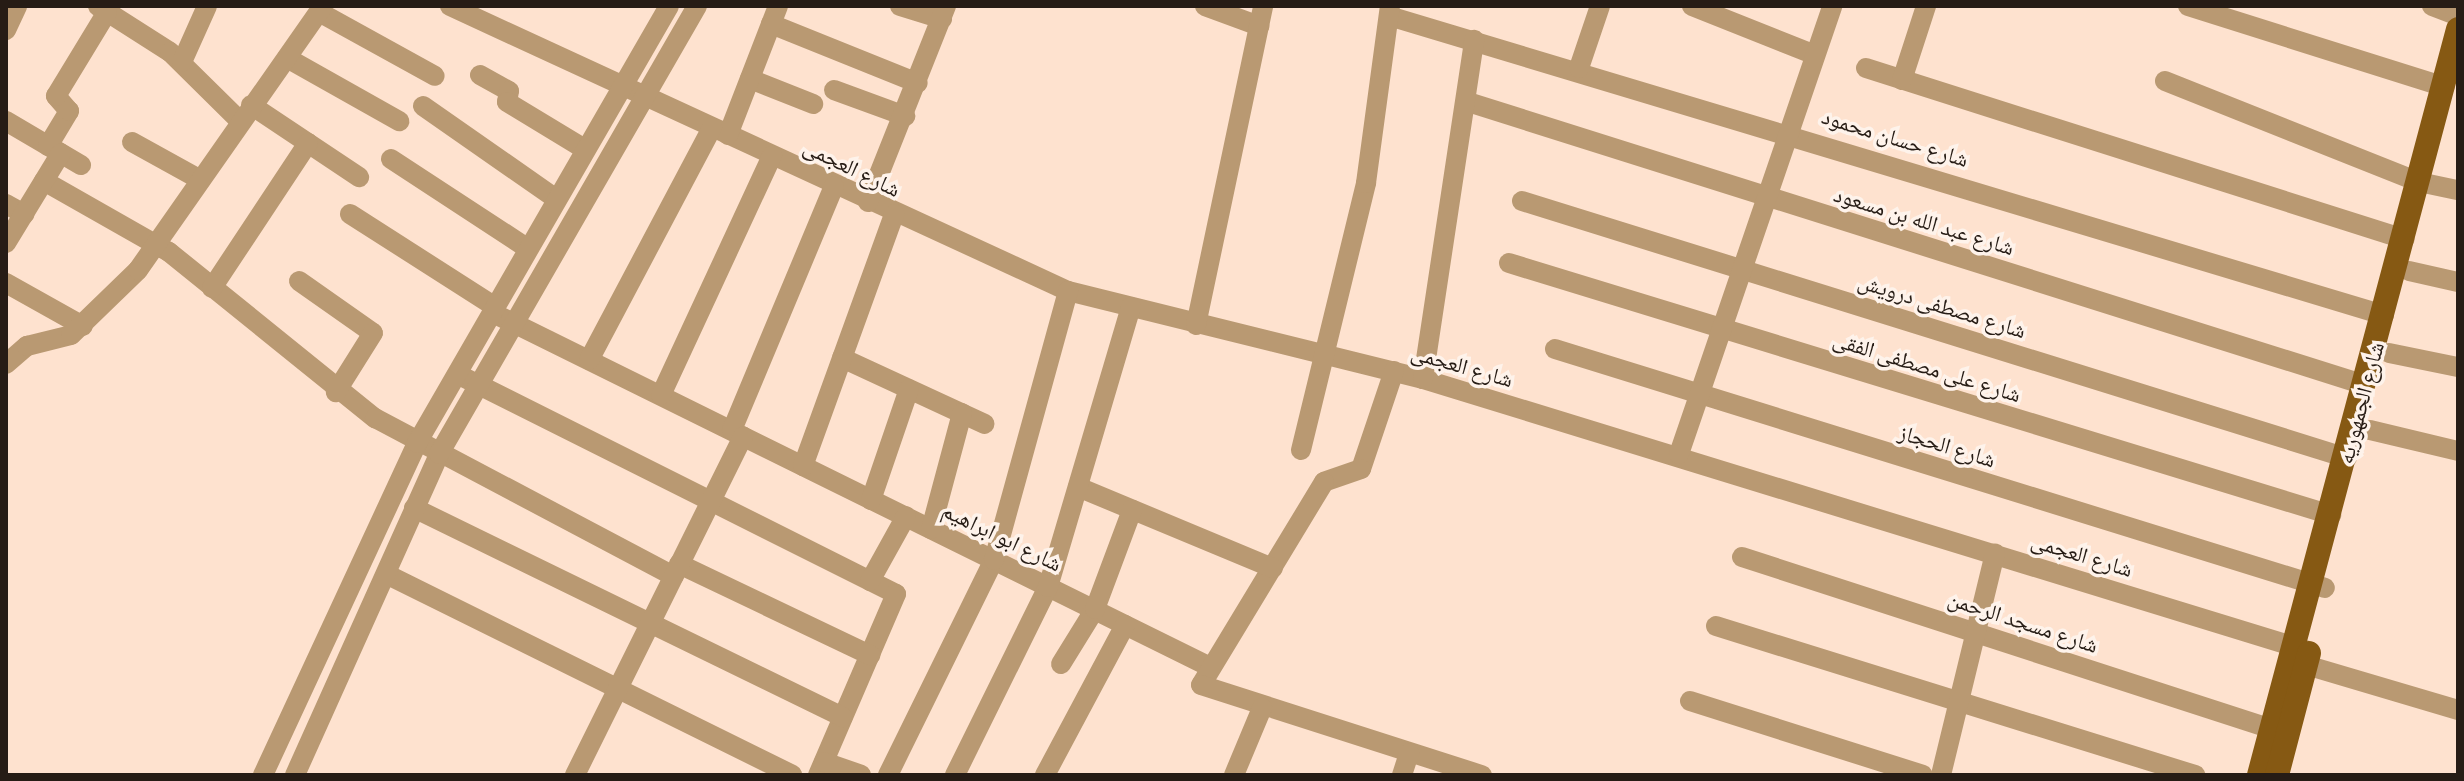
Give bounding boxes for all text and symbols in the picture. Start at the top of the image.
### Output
street label: شارع حسان محمود [1818,103,1972,173]
street label: شارع العجمى [799,133,905,203]
street label: شارع عبد الله بن مسعود [1831,181,2017,261]
street label: شارع مصطفى درويش [1855,268,2029,344]
street label: شارع على مصطفى الفقى [1830,326,2024,408]
street label: شارع العجمى [1408,339,1516,393]
street label: شارع الجمهوريه [2332,339,2390,467]
street label: شارع الحجاز [1895,419,1999,473]
street label: شارع ابو ابراهيم [938,497,1066,577]
street label: شارع العجمى [2028,527,2136,583]
street label: شارع مسجد الرحمن [1945,585,2101,659]

